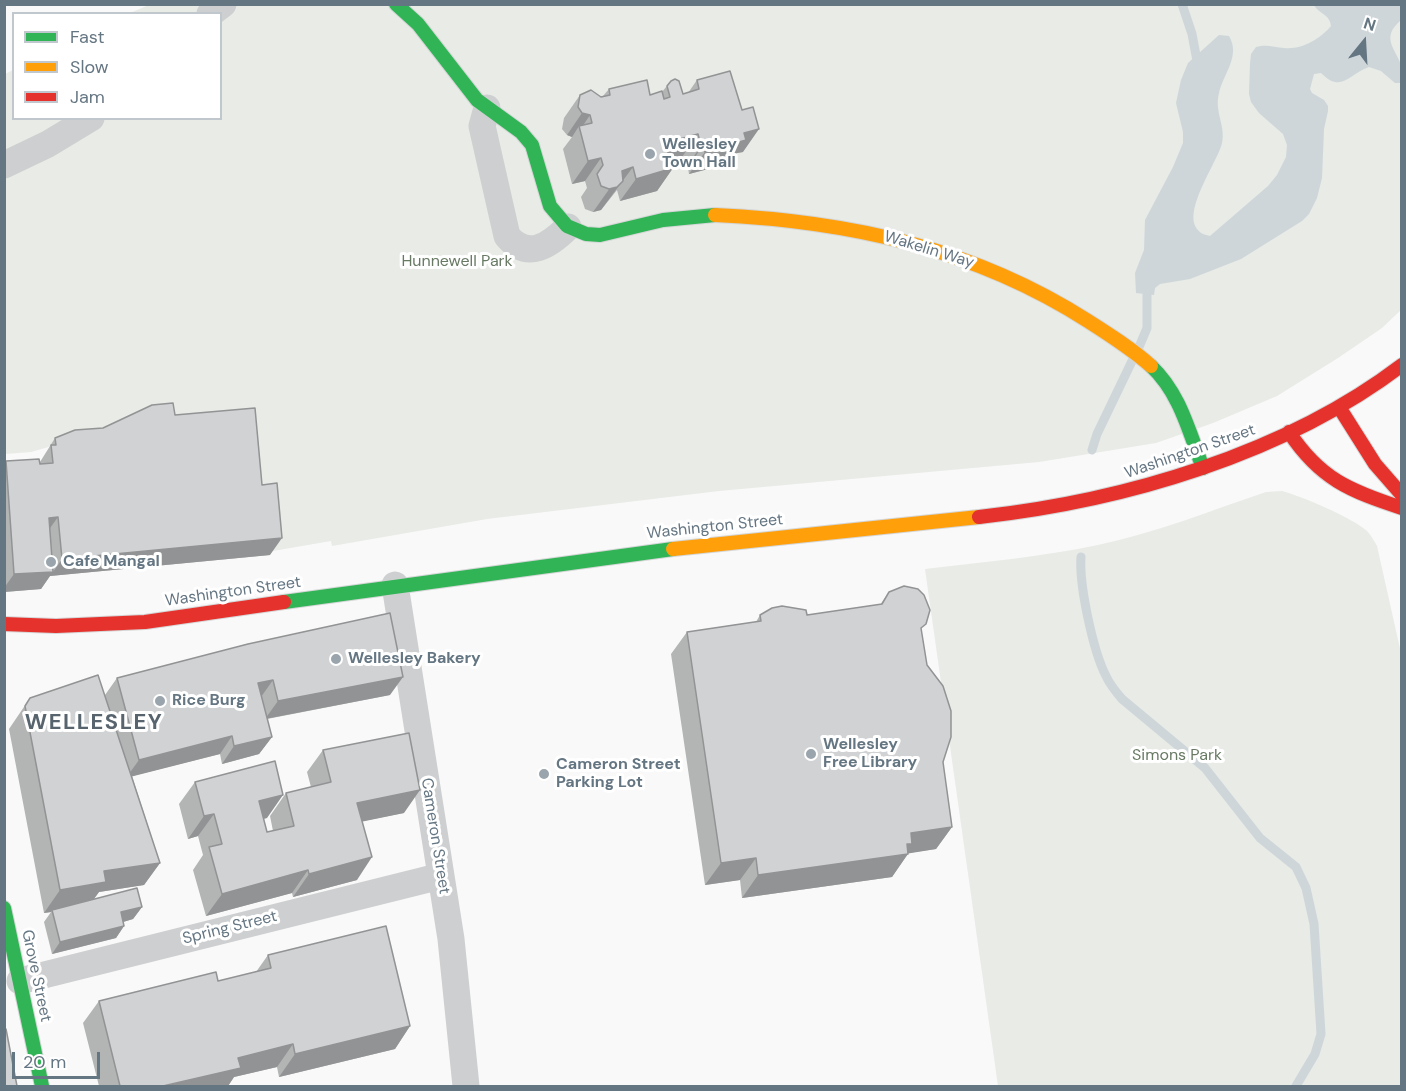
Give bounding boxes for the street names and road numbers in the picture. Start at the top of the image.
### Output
street label: Wakelin Way [882,227,976,273]
street label: Washington Street [1122,421,1258,483]
street label: Washington Street [646,510,784,544]
street label: Washington Street [164,573,302,611]
street label: Cameron Street [416,777,454,895]
street label: Spring Street [181,907,279,949]
street label: Grove Street [17,928,55,1024]

